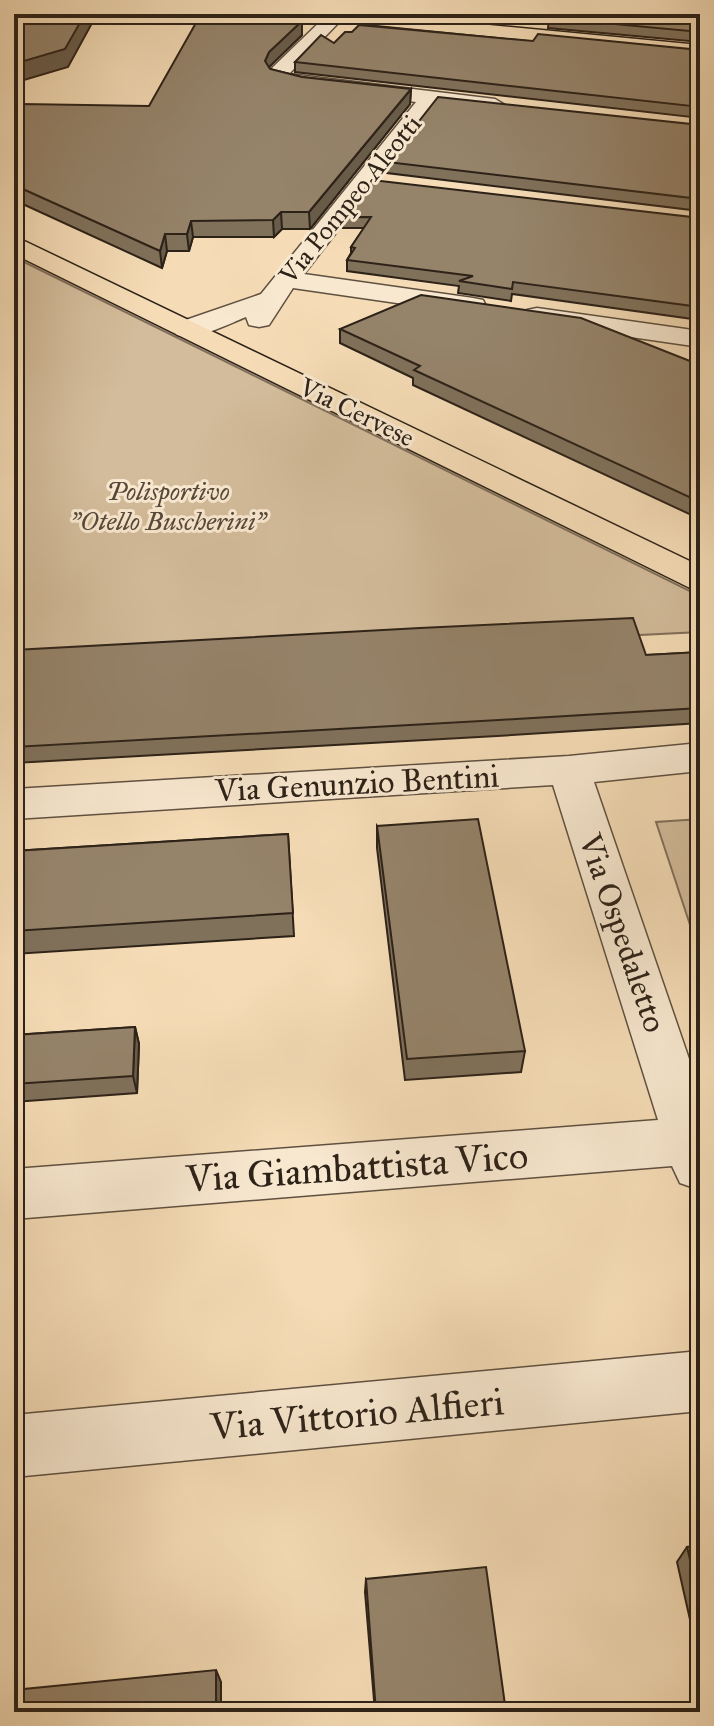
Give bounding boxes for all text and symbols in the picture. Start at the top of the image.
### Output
street label: Via Pompeo Aleotti [271,108,428,291]
street label: Via Cervese [293,370,420,454]
park label: Polisportivo "Otello Buscherini" [70,475,268,537]
street label: Via Genunzio Bentini [213,757,500,810]
street label: Via Ospedaletto [570,828,675,1038]
street label: Via Giambattista Vico [183,1132,530,1202]
street label: Via Vittorio Alfieri [207,1378,506,1450]

